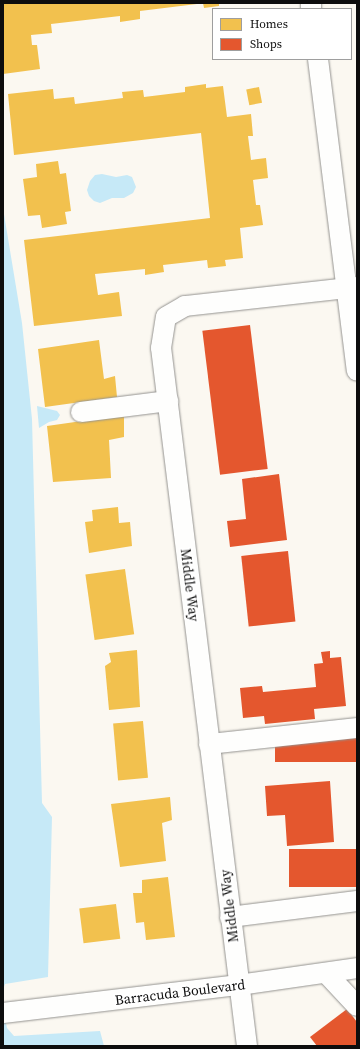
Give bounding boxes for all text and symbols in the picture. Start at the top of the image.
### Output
legend [212,8,352,60]
text: Homes [250,16,288,32]
text: Shops [250,36,282,52]
street label: Middle Way [177,547,203,623]
street label: Middle Way [216,868,242,944]
street label: Barracuda Boulevard [114,976,246,1008]

